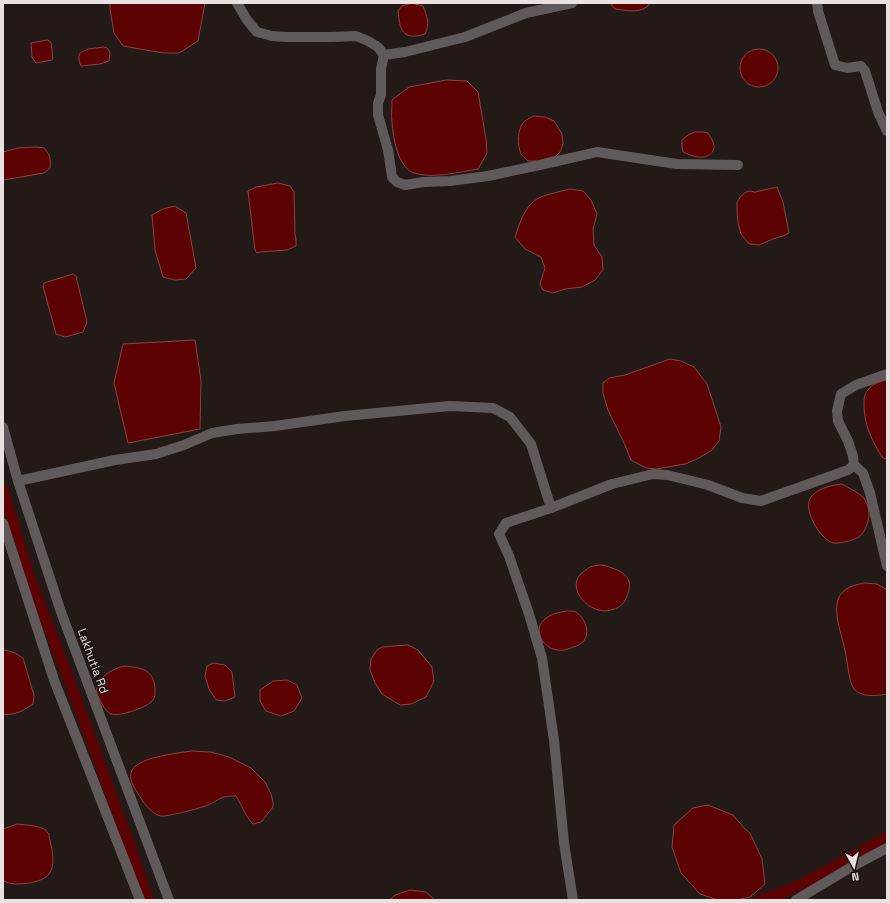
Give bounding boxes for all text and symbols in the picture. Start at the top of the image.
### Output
street label: Lakhutia Rd [74,626,112,696]
north arrow [834,847,874,887]
text: N [851,869,860,884]

